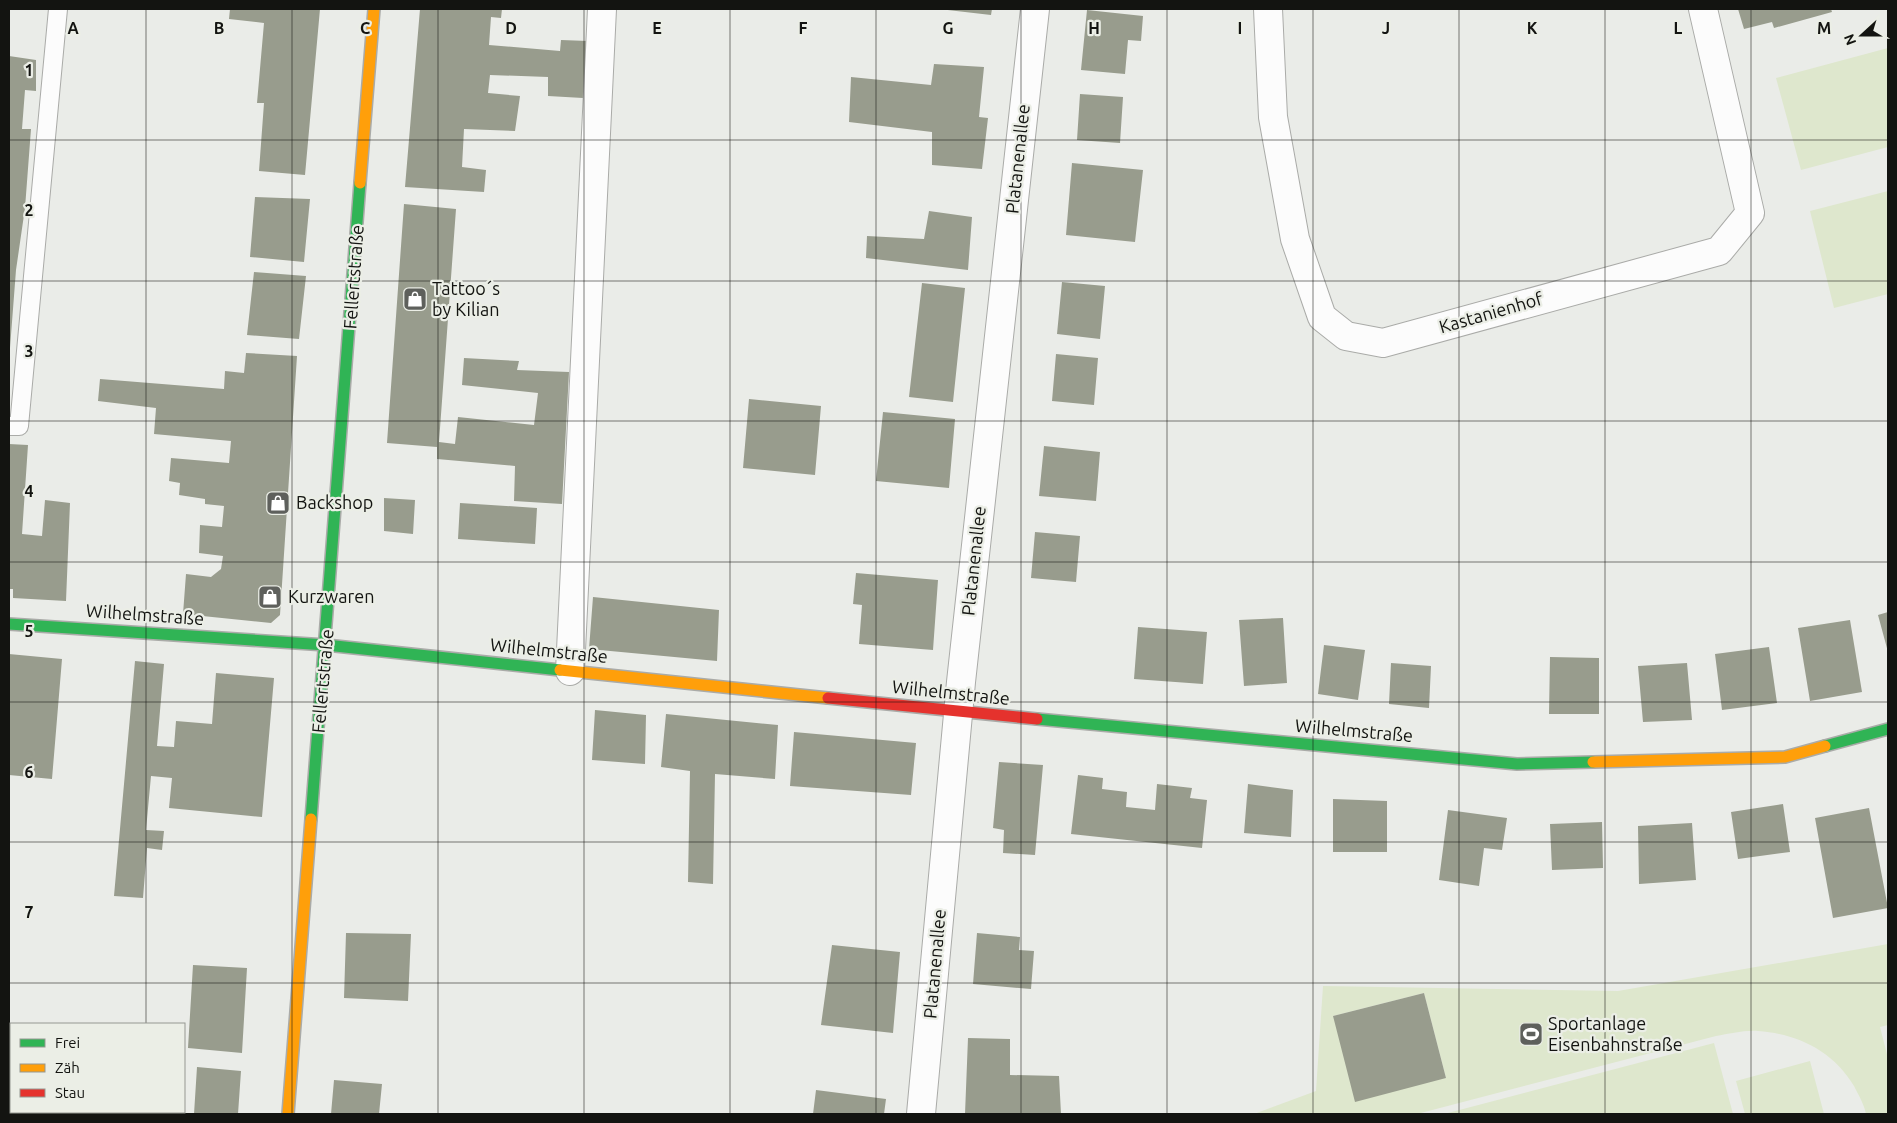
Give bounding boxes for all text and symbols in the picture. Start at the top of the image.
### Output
north arrow [1837,10,1887,60]
text: A [67,19,79,37]
text: B [214,19,224,37]
text: C [360,19,370,37]
text: D [505,19,517,37]
text: E [652,19,662,37]
text: F [799,19,808,37]
text: G [942,19,954,37]
text: H [1088,19,1100,37]
text: I [1238,19,1242,37]
text: J [1382,19,1390,37]
text: K [1527,19,1538,37]
text: L [1674,19,1683,37]
text: M [1817,19,1831,37]
text: N [1841,32,1859,47]
text: 1 [24,61,34,79]
street label: Platanenallee [1001,103,1033,215]
text: 2 [24,201,34,219]
street label: Fellertstraße [339,224,367,330]
place label: Tattoo´s by Kilian [432,278,500,319]
shop icon: Tattoo´s by Kilian [402,286,428,312]
street label: Kastanienhof [1437,288,1545,336]
text: 3 [24,342,34,360]
text: 4 [24,482,34,500]
shop icon: Backshop [265,490,291,516]
place label: Backshop [296,492,373,512]
street label: Platanenallee [957,505,989,617]
shop icon: Kurzwaren [257,584,283,610]
place label: Kurzwaren [288,586,375,606]
street label: Wilhelmstraße [85,600,205,628]
text: 5 [24,622,34,640]
street label: Fellertstraße [307,628,337,734]
street label: Wilhelmstraße [489,634,609,666]
street label: Wilhelmstraße [891,676,1011,708]
street label: Wilhelmstraße [1294,715,1414,745]
text: 6 [24,763,34,781]
text: 7 [24,903,34,921]
street label: Platanenallee [919,908,949,1020]
place label: Sportanlage Eisenbahnstraße [1548,1013,1683,1054]
sports icon: Sportanlage Eisenbahnstraße [1518,1021,1544,1047]
legend [10,1023,185,1113]
text: Frei [55,1034,80,1051]
text: Zäh [55,1059,80,1076]
text: Stau [55,1084,85,1101]

